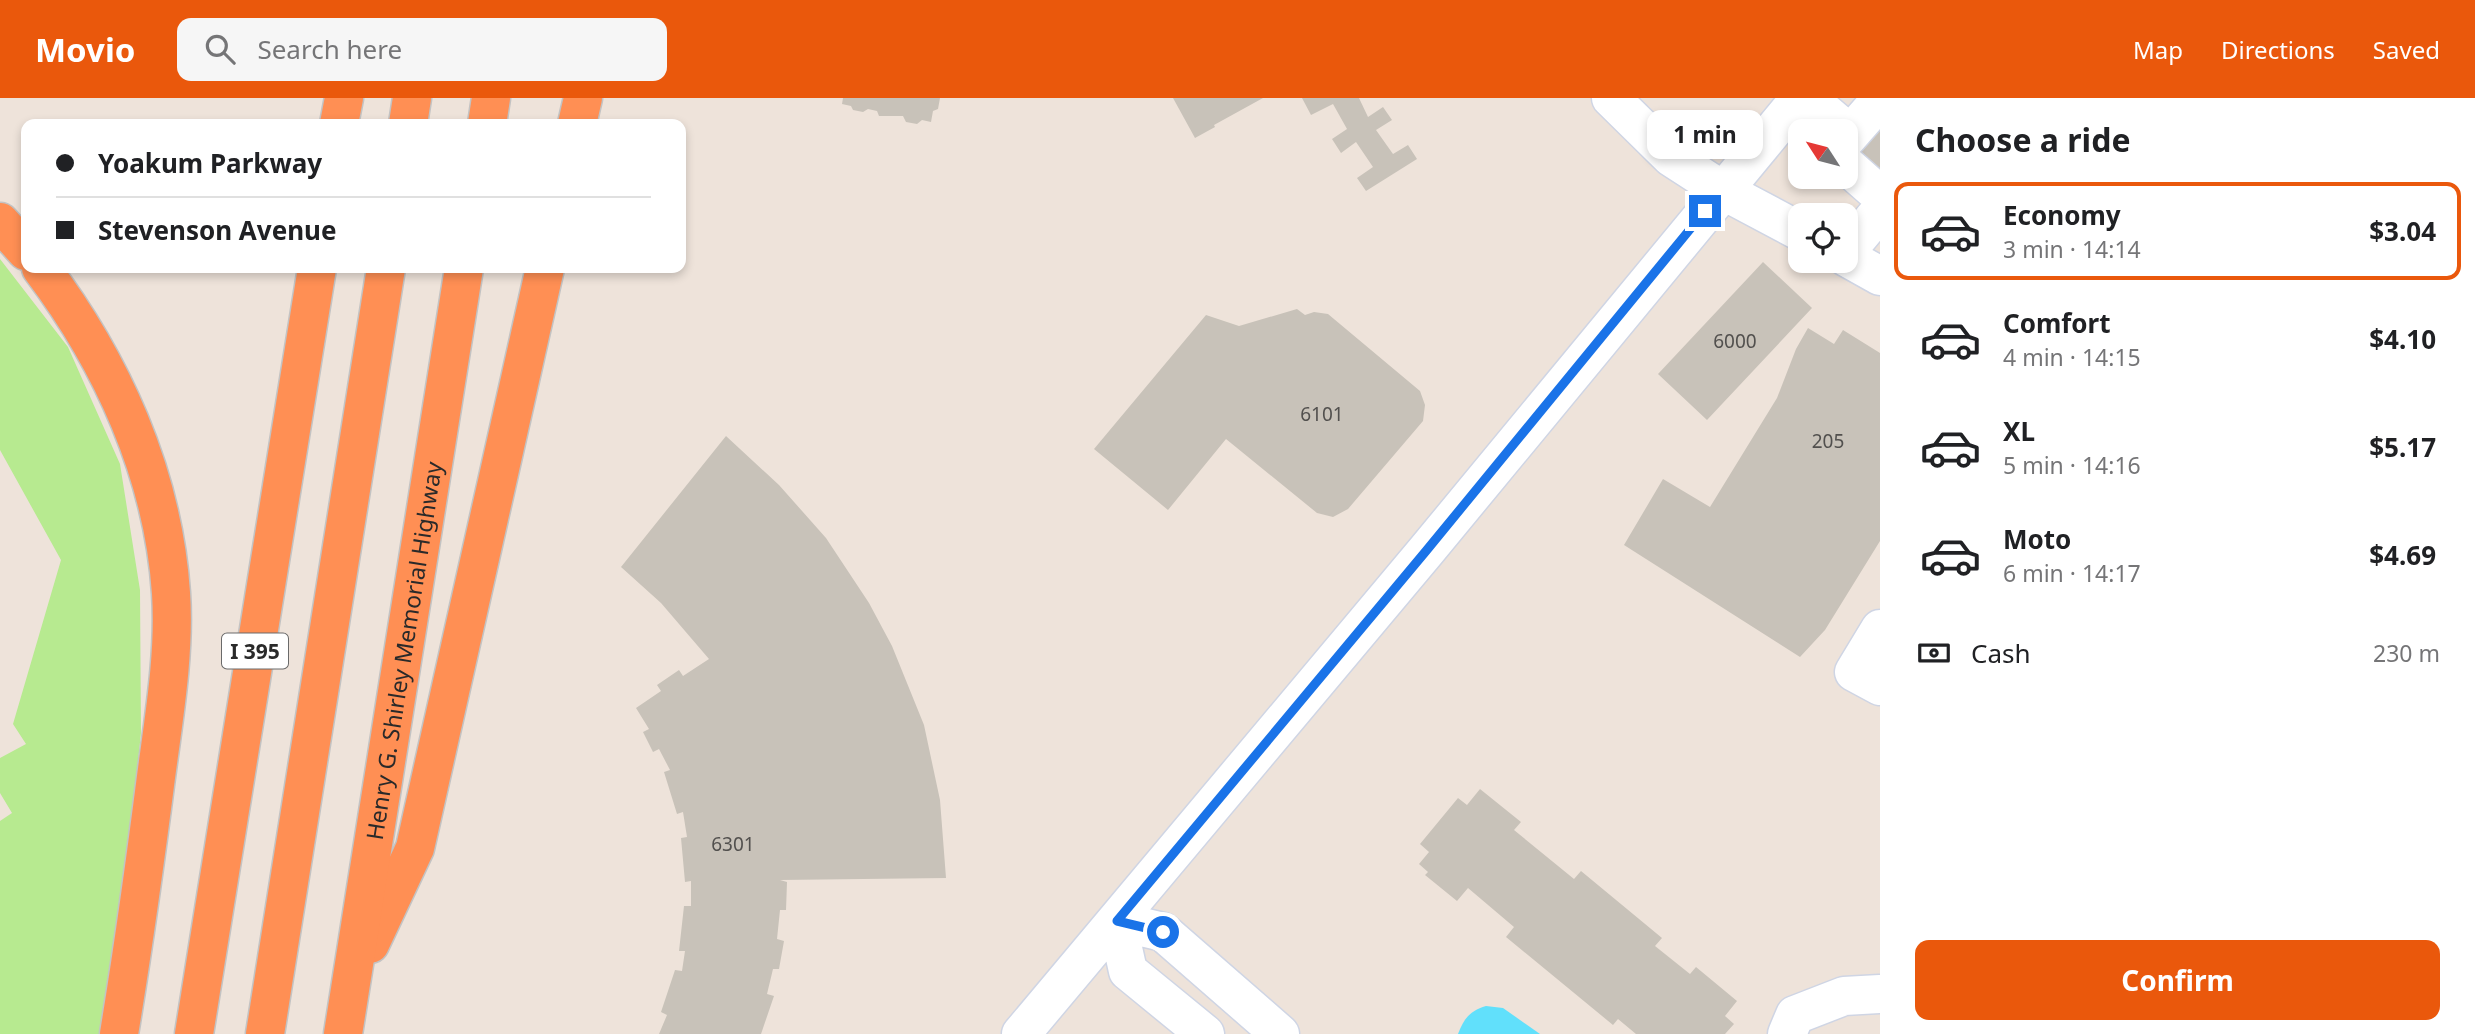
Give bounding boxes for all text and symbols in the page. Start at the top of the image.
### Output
search box [177,18,667,81]
text: Movio [35,27,135,72]
icon: search [201,30,239,68]
text: Search here [257,31,402,67]
text: Map [2133,33,2183,66]
text: Directions [2221,33,2335,66]
text: Saved [2373,33,2440,66]
callout: 1 min [1647,109,1763,158]
text: 1 min [1673,118,1737,150]
text: Choose a ride [1915,118,2131,161]
north arrow [1788,119,1858,189]
map controls [1788,119,1858,273]
text: Yoakum Parkway [98,145,322,181]
route end [1689,195,1721,227]
text: Economy [2003,197,2121,233]
icon: car [1919,200,1982,263]
button: locate [1788,203,1858,273]
text: Stevenson Avenue [98,212,337,248]
text: $3.04 [2369,213,2436,249]
text: 3 min · 14:14 [2003,233,2141,265]
text: Comfort [2003,305,2111,341]
icon: car [1919,308,1982,371]
text: $4.10 [2369,321,2436,357]
house number: 6000 [1713,328,1757,354]
text: 4 min · 14:15 [2003,341,2141,373]
house number: 6101 [1300,401,1344,427]
text: XL [2003,413,2035,449]
icon: car [1919,416,1982,479]
house number: 205 [1812,428,1844,454]
text: $5.17 [2369,429,2436,465]
text: 5 min · 14:16 [2003,449,2141,481]
street label: Henry G. Shirley Memorial Highway [358,459,449,842]
text: Moto [2003,521,2071,557]
icon: car [1919,524,1982,587]
text: $4.69 [2369,537,2436,573]
text: 6 min · 14:17 [2003,557,2141,589]
road number: I 395 [222,634,288,668]
icon: cash [1915,634,1953,672]
text: Cash [1971,635,2031,671]
text: 230 m [2373,637,2440,669]
house number: 6301 [711,831,755,857]
route start [1147,916,1179,948]
button: Confirm [1915,940,2440,1020]

